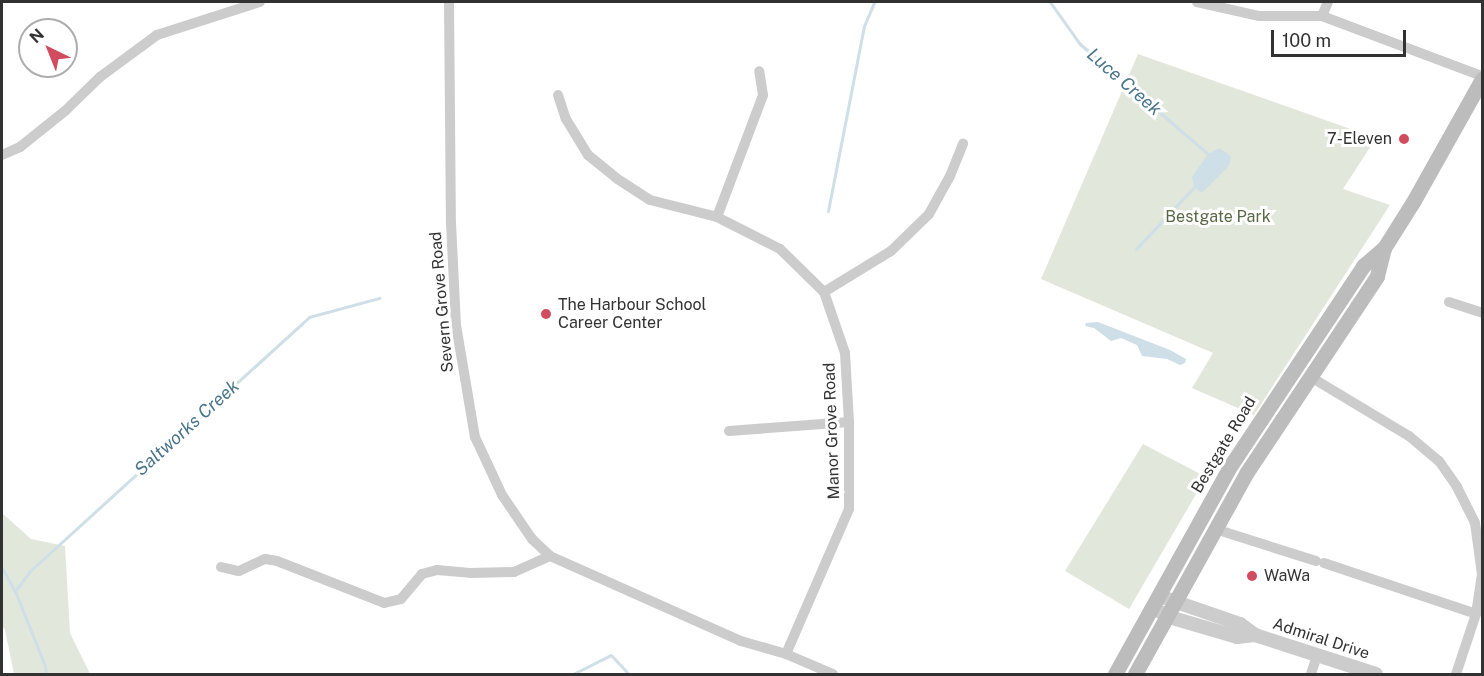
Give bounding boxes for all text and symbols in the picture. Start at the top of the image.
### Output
north arrow [18,18,78,78]
scale bar [1274,18,1409,56]
text: N [26,25,48,47]
text: 100 m [1282,30,1331,51]
water label: Luce Creek [1082,44,1166,120]
place label: 7-Eleven [1327,129,1392,149]
marker: 7-Eleven [1397,132,1411,146]
park label: Bestgate Park [1165,207,1271,227]
street label: Severn Grove Road [426,231,458,373]
place label: The Harbour School Career Center [558,295,707,333]
marker: The Harbour School Career Center [539,307,553,321]
street label: Manor Grove Road [820,362,844,500]
water label: Saltworks Creek [130,375,244,481]
street label: Bestgate Road [1188,393,1260,497]
place label: WaWa [1264,566,1310,586]
marker: WaWa [1245,569,1259,583]
street label: Admiral Drive [1270,614,1372,664]

